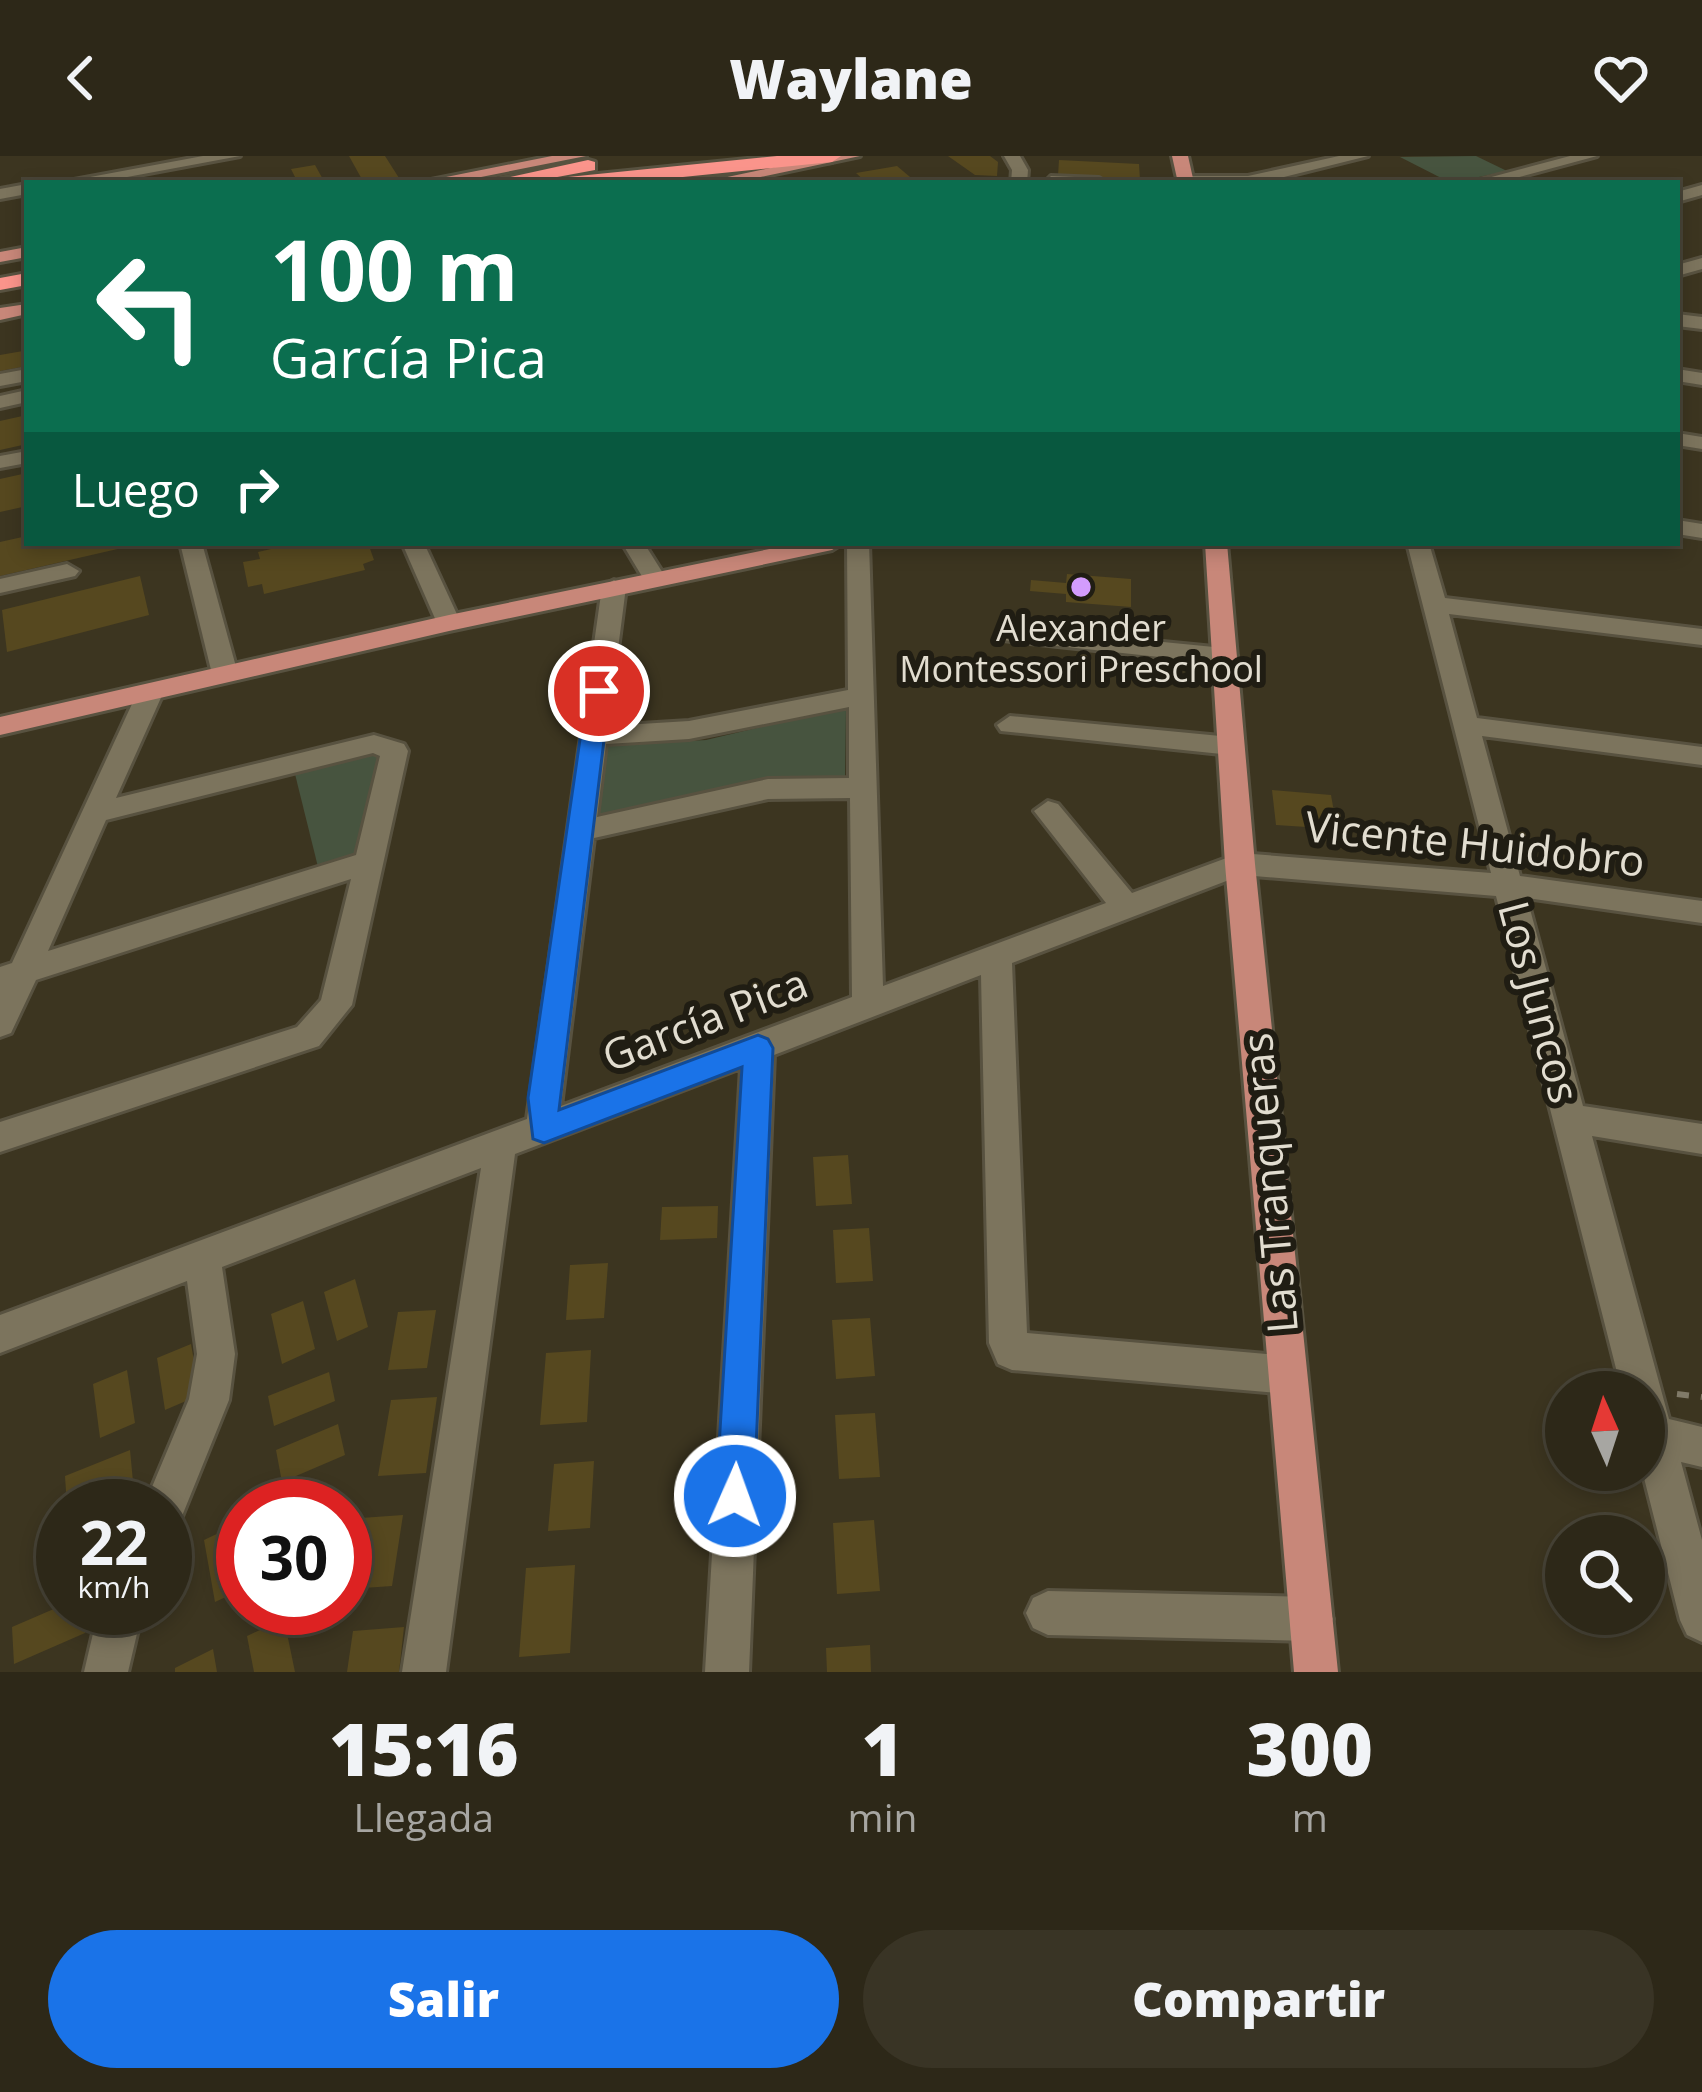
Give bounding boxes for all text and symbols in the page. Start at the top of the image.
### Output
text: Waylane [729,41,973,115]
icon: back [48,45,114,111]
icon: heart [1588,45,1654,111]
text: 100 m [270,211,518,326]
icon: left [72,228,228,384]
text: García Pica [270,320,547,394]
icon: right [224,456,290,522]
text: Luego [72,459,200,520]
marker: Alexander Montessori Preschool [1068,574,1094,600]
place label: Alexander Montessori Preschool [899,603,1263,693]
pin [548,640,650,742]
icon: arrive [566,658,632,724]
street label: Vicente Huidobro [1303,796,1648,889]
street label: Los Juncos [1486,895,1595,1109]
street label: García Pica [594,953,815,1084]
street label: Las Tranqueras [1227,1031,1310,1336]
north arrow [1545,1371,1665,1491]
map controls [1545,1371,1665,1635]
position arrow [672,1433,798,1559]
speed limit sign: 30 [216,1479,372,1635]
text: 22 [80,1501,148,1583]
button: search [1545,1515,1665,1635]
text: km/h [78,1566,150,1607]
text: 15:16 [329,1699,519,1797]
text: 1 [861,1699,904,1797]
text: 300 [1246,1699,1373,1797]
text: Llegada [354,1790,494,1843]
text: min [848,1790,917,1843]
text: m [1292,1790,1328,1843]
button: Salir [48,1930,839,2068]
button: Compartir [863,1930,1654,2068]

